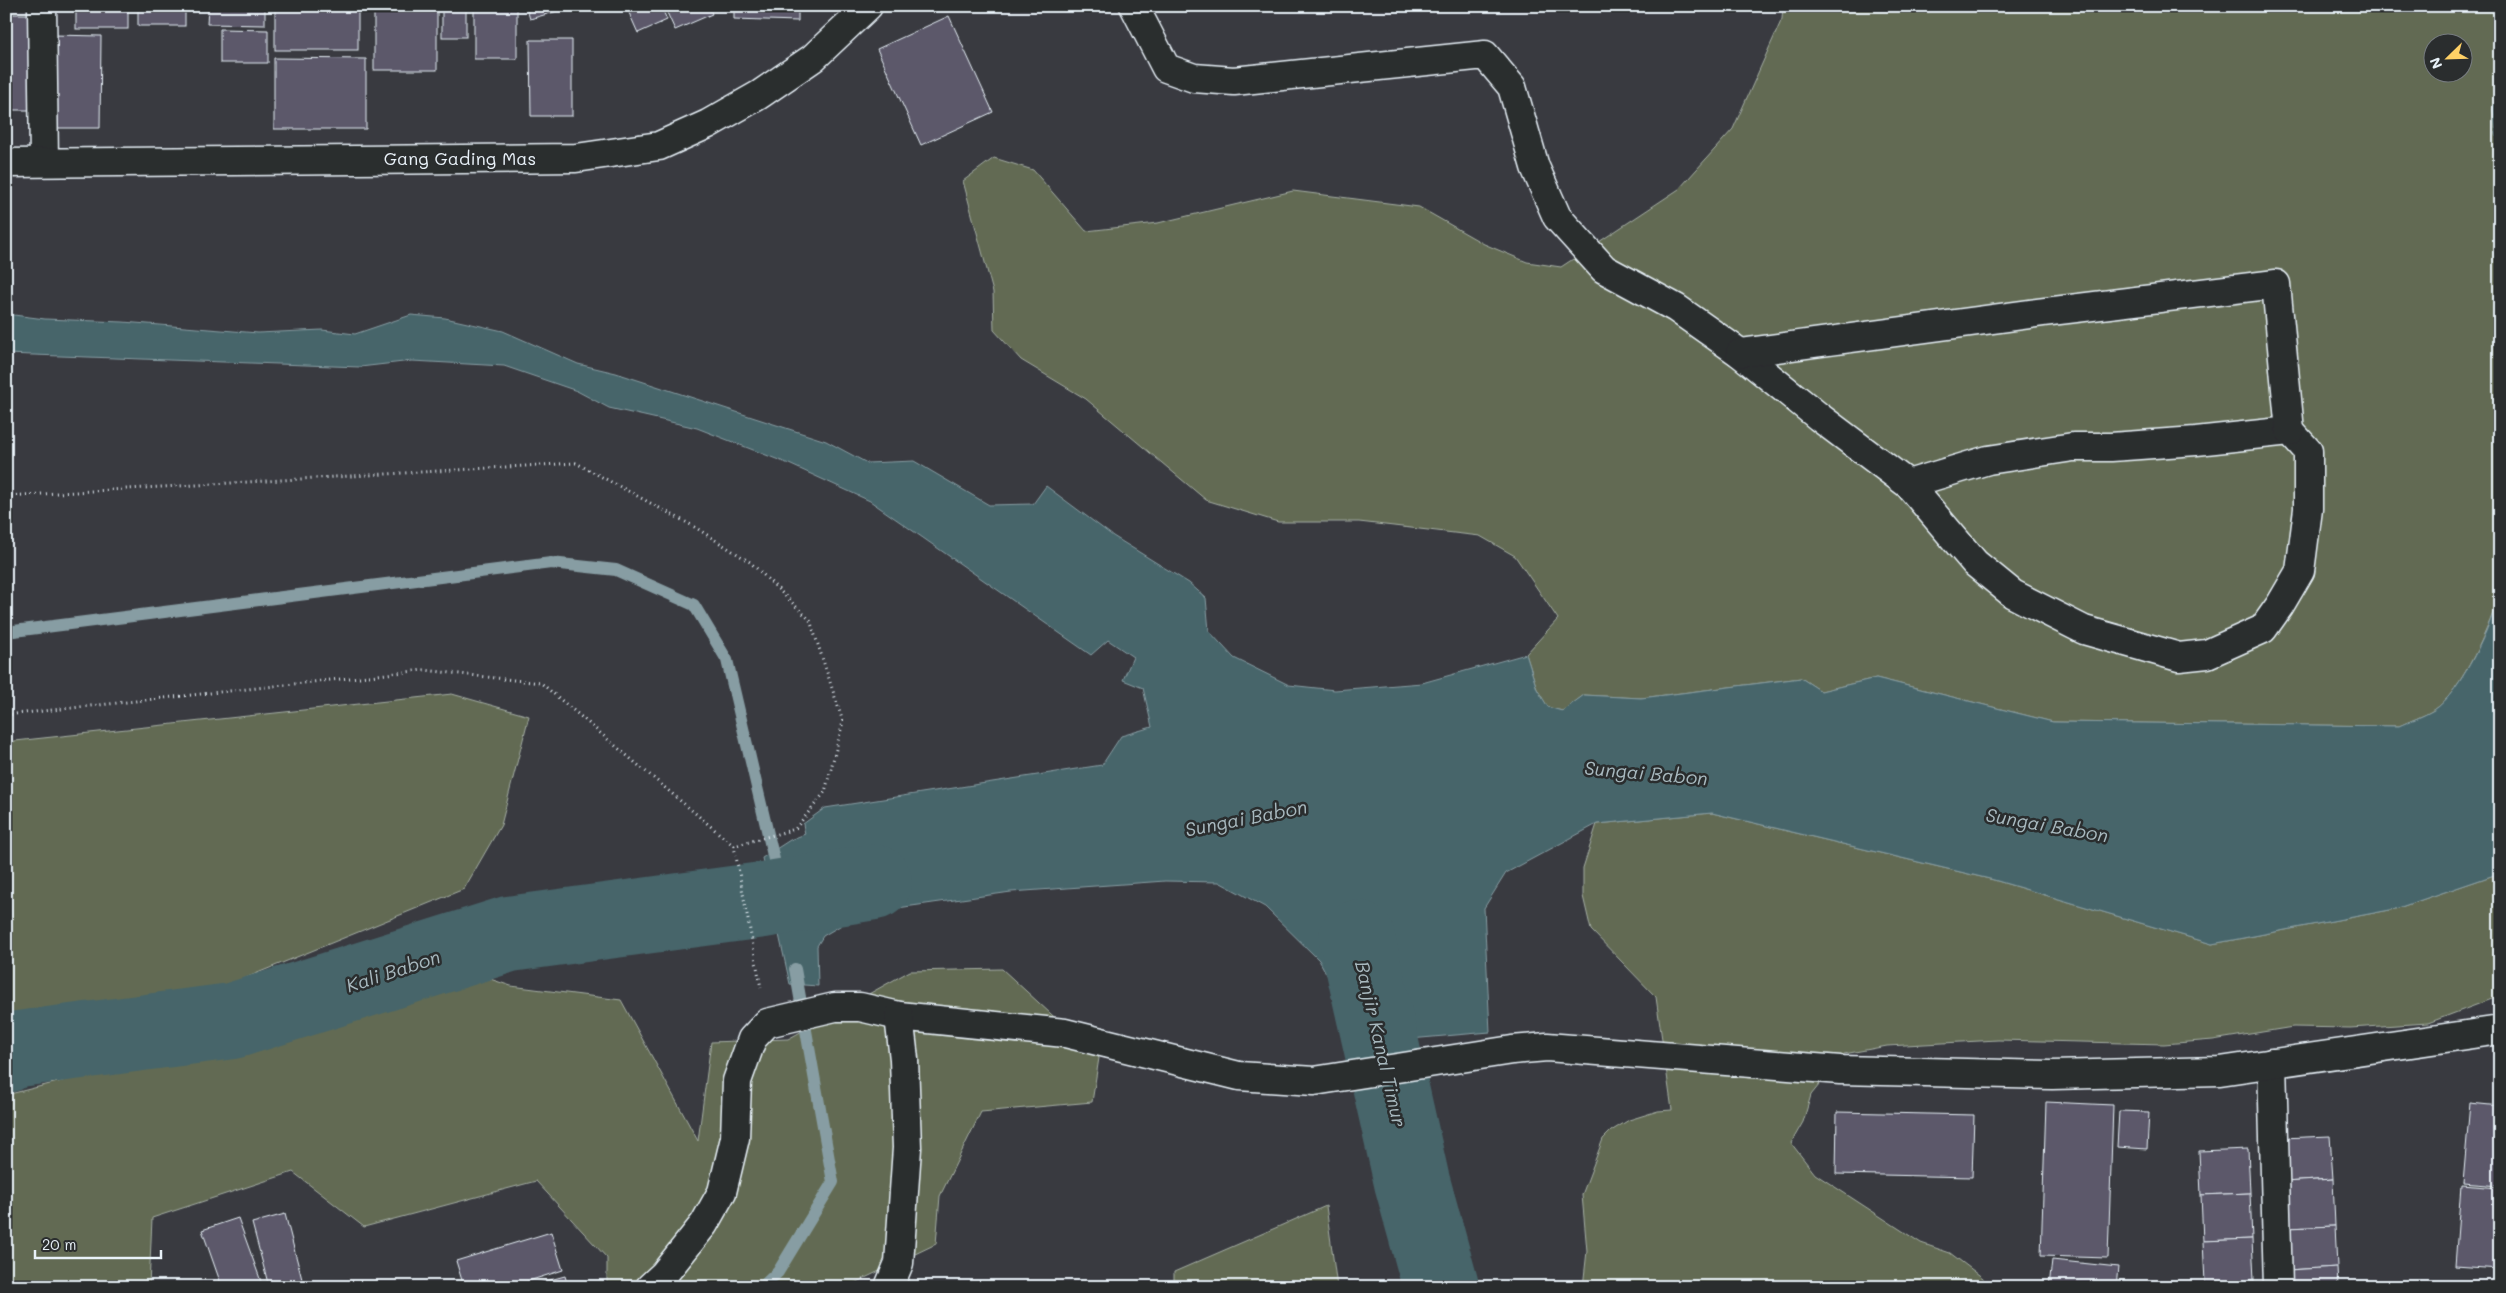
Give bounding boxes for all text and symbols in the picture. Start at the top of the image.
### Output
north arrow [2424,32,2474,82]
text: N [2425,55,2446,72]
street label: Gang Gading Mas [384,146,536,170]
water label: Sungai Babon [1583,755,1709,790]
water label: Sungai Babon [1183,793,1309,842]
water label: Sungai Babon [1984,801,2110,848]
water label: Kali Babon [343,944,443,997]
water label: Banjir Kanal Timur [1350,958,1413,1130]
scale bar [35,1228,161,1260]
text: 20 m [42,1234,76,1254]

